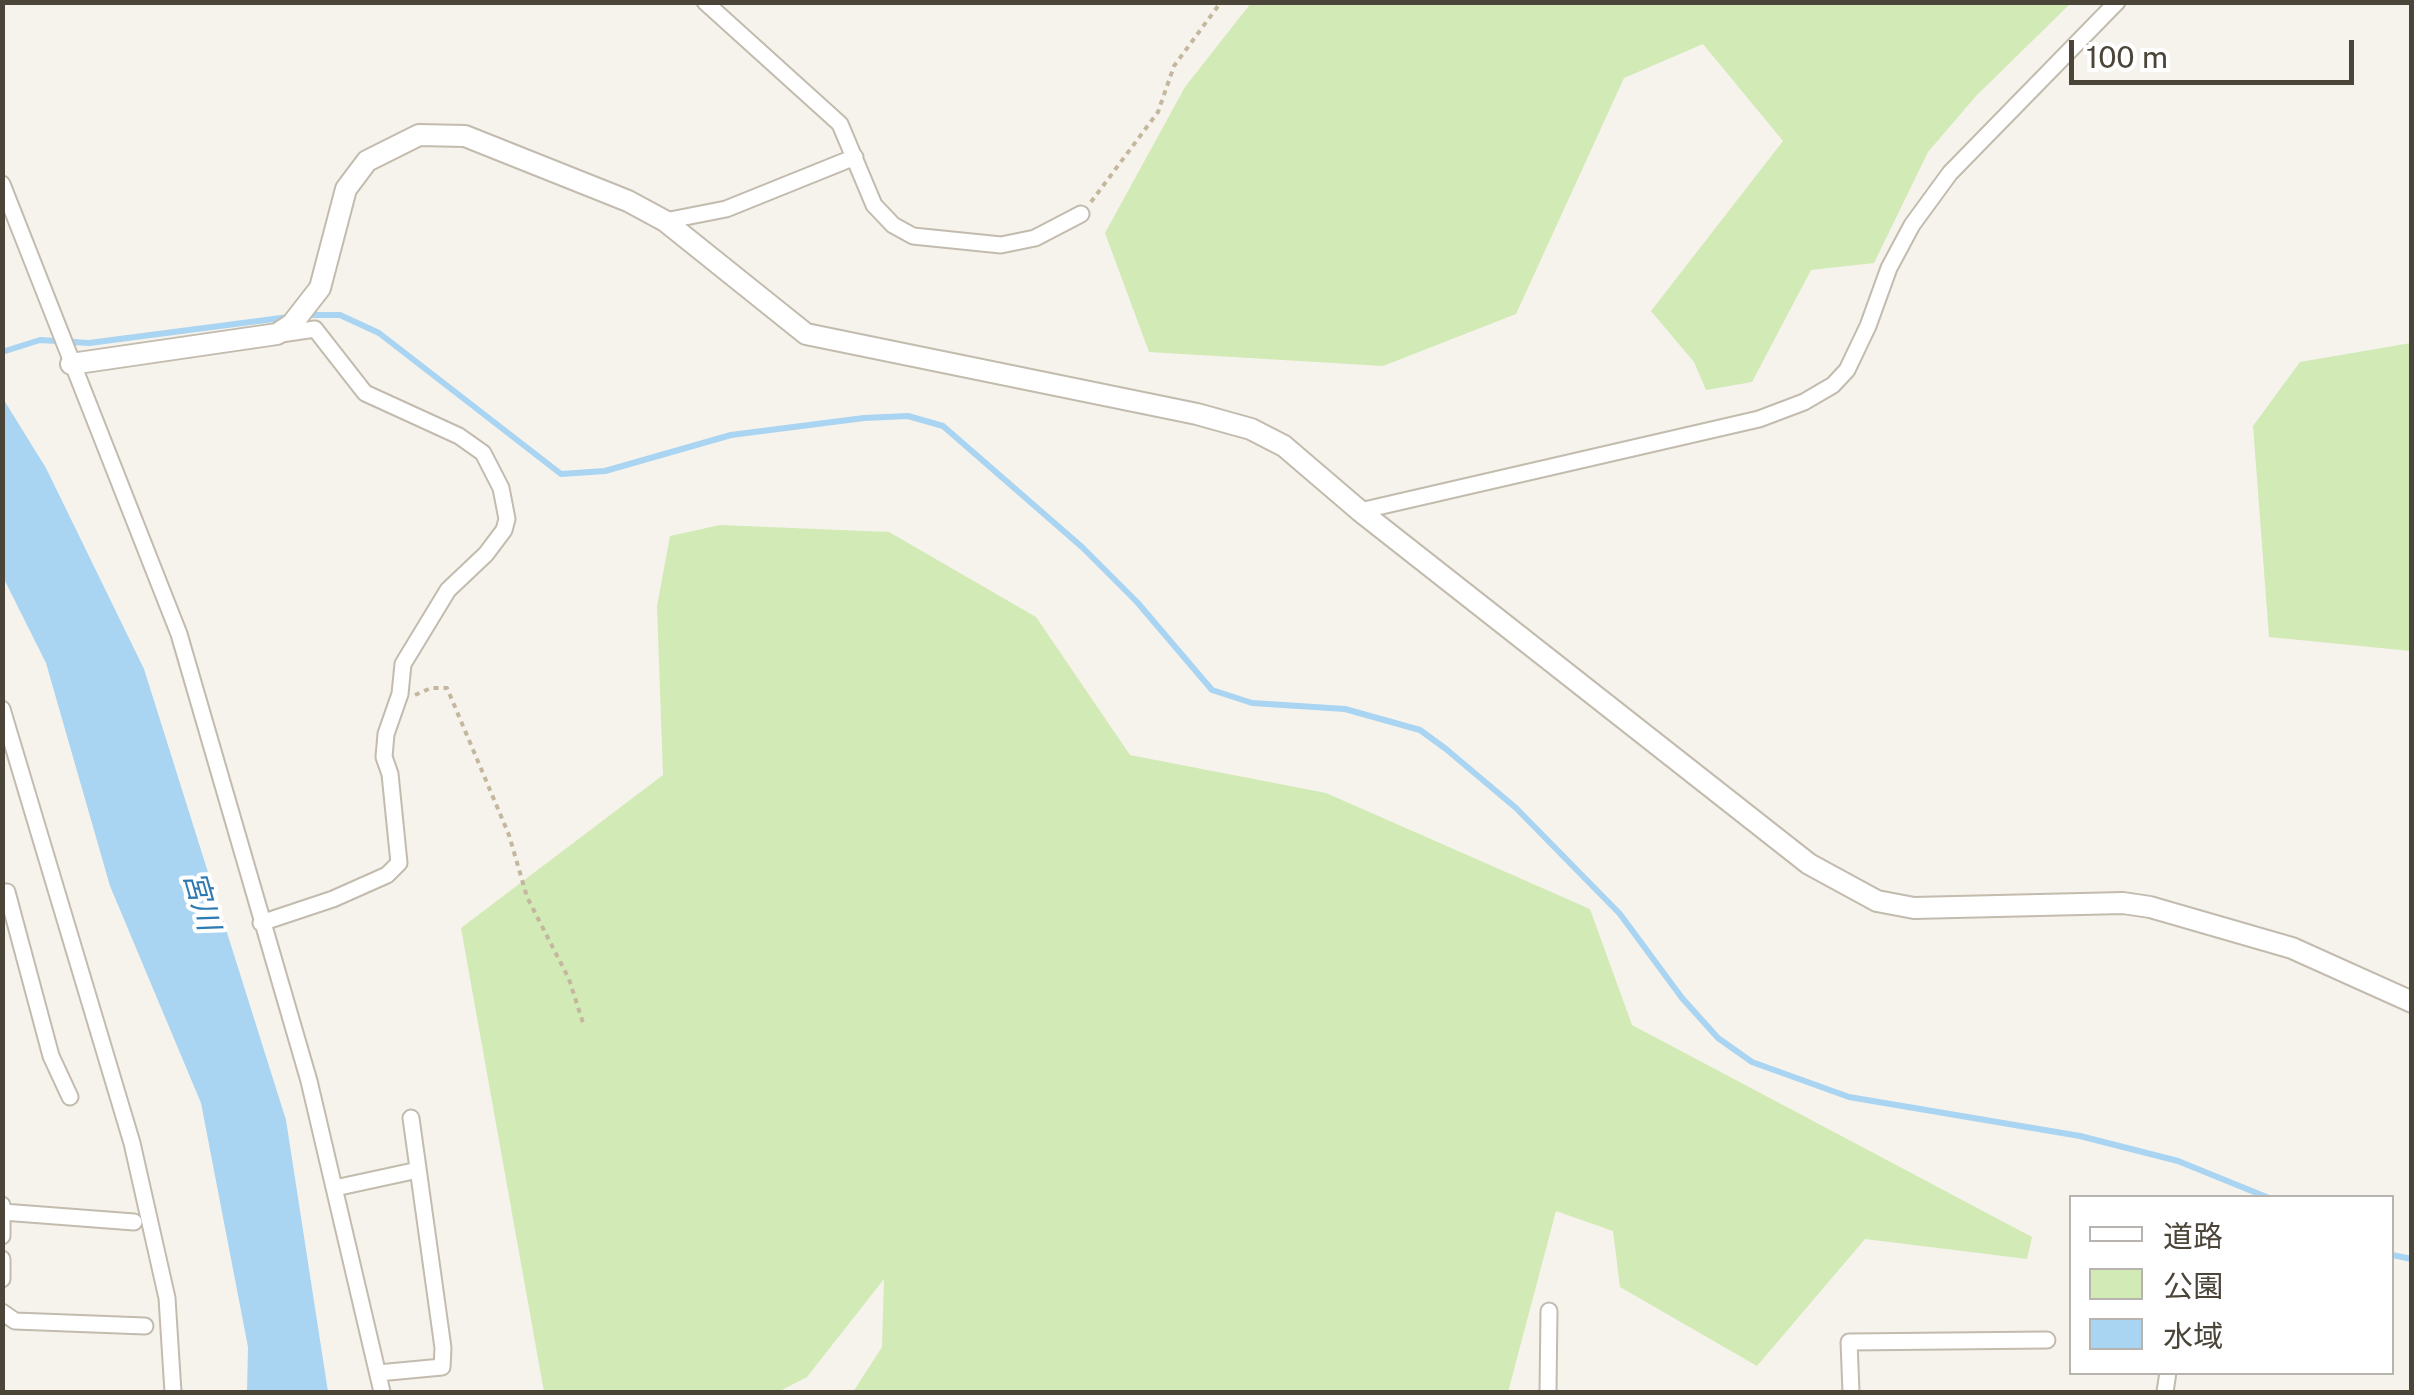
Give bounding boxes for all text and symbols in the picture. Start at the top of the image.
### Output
scale bar [2074,20,2359,82]
text: 100 m [2086,39,2168,75]
water label: 宮川 [175,867,227,935]
legend [2069,1195,2394,1375]
text: 道路 [2163,1218,2223,1254]
text: 公園 [2163,1268,2223,1304]
text: 水域 [2163,1318,2223,1354]

